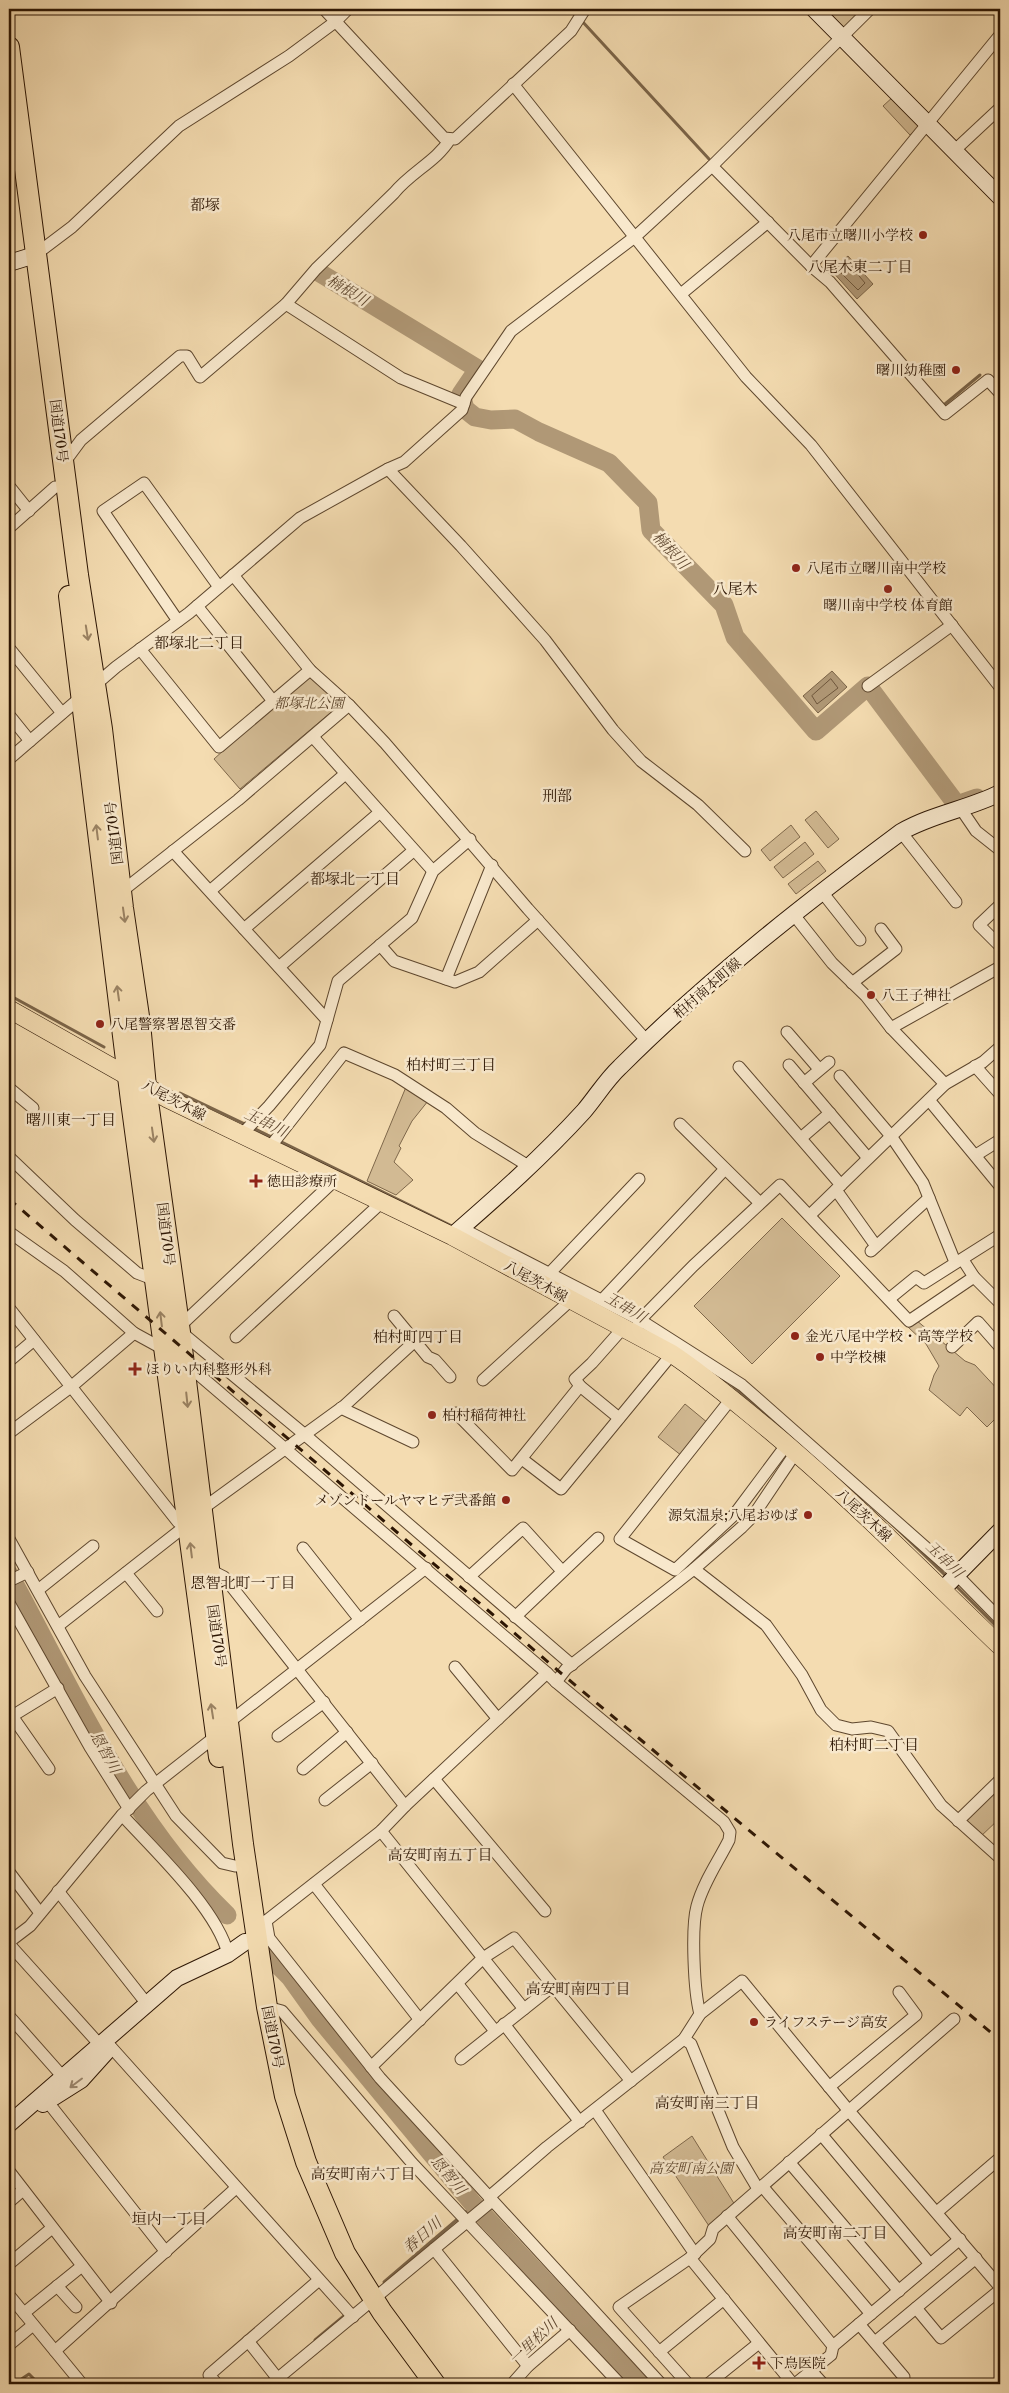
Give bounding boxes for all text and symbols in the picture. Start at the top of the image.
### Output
district label: 都塚 [190,195,220,214]
place label: 八尾市立曙川小学校 [787,226,913,244]
marker: 八尾市立曙川小学校 [917,229,929,241]
district label: 八尾木東二丁目 [807,257,913,276]
water label: 楠根川 [324,270,374,311]
place label: 曙川幼稚園 [876,361,946,379]
marker: 曙川幼稚園 [950,364,962,376]
street label: 国道170号 [46,398,72,464]
water label: 楠根川 [649,527,695,574]
place label: 八尾市立曙川南中学校 [806,559,946,577]
marker: 八尾市立曙川南中学校 [790,562,802,574]
district label: 八尾木 [712,579,758,598]
marker: 曙川南中学校 体育館 [882,583,894,595]
place label: 曙川南中学校 体育館 [823,596,953,614]
one-way arrow [83,625,93,641]
district label: 都塚北二丁目 [154,633,244,652]
park label: 都塚北公園 [274,694,346,712]
district label: 刑部 [542,786,572,805]
street label: 国道170号 [101,800,127,866]
one-way arrow [92,824,102,840]
district label: 都塚北一丁目 [310,869,400,888]
one-way arrow [120,907,130,923]
street label: 柏村南本町線 [669,954,745,1022]
one-way arrow [113,985,123,1001]
place label: 八王子神社 [881,986,951,1004]
marker: 八王子神社 [865,989,877,1001]
place label: 八尾警察署恩智交番 [110,1015,236,1033]
marker: 八尾警察署恩智交番 [94,1018,106,1030]
district label: 柏村町三丁目 [406,1055,496,1074]
street label: 八尾茨木線 [139,1076,209,1124]
water label: 玉串川 [242,1104,292,1141]
district label: 曙川東一丁目 [26,1110,116,1129]
one-way arrow [148,1127,158,1143]
place label: 徳田診療所 [267,1172,337,1190]
marker: 徳田診療所 [249,1174,263,1188]
street label: 国道170号 [153,1201,179,1267]
street label: 八尾茨木線 [501,1256,571,1306]
water label: 玉串川 [602,1288,652,1327]
one-way arrow [156,1312,166,1328]
district label: 柏村町四丁目 [373,1327,463,1346]
place label: 金光八尾中学校・高等学校 [805,1327,973,1345]
marker: 金光八尾中学校・高等学校 [789,1330,801,1342]
place label: 中学校棟 [830,1348,886,1366]
marker: 中学校棟 [814,1351,826,1363]
place label: ほりい内科整形外科 [146,1360,272,1378]
marker: ほりい内科整形外科 [128,1362,142,1376]
one-way arrow [182,1392,192,1408]
place label: 柏村稲荷神社 [442,1406,526,1424]
marker: 柏村稲荷神社 [426,1409,438,1421]
street label: 八尾茨木線 [832,1485,896,1545]
place label: メゾンドールヤマヒデ弐番館 [315,1491,496,1509]
marker: メゾンドールヤマヒデ弐番館 [500,1494,512,1506]
place label: 源気温泉;八尾おゆば [668,1506,798,1524]
marker: 源気温泉;八尾おゆば [802,1509,814,1521]
water label: 玉串川 [922,1537,969,1583]
one-way arrow [186,1542,196,1558]
district label: 恩智北町一丁目 [190,1573,296,1592]
street label: 国道170号 [204,1603,230,1669]
one-way arrow [207,1703,217,1719]
water label: 恩智川 [87,1728,126,1778]
district label: 柏村町二丁目 [829,1735,919,1754]
district label: 高安町南五丁目 [387,1845,493,1864]
district label: 高安町南四丁目 [525,1979,631,1998]
street label: 国道170号 [258,2004,288,2070]
place label: ライフステージ高安 [764,2013,888,2031]
marker: ライフステージ高安 [748,2016,760,2028]
one-way arrow [69,2078,83,2088]
district label: 高安町南三丁目 [654,2093,760,2112]
water label: 恩智川 [427,2152,472,2200]
park label: 高安町南公園 [649,2159,735,2177]
district label: 高安町南六丁目 [310,2164,416,2183]
district label: 垣内一丁目 [131,2209,207,2228]
water label: 春日川 [399,2212,447,2257]
district label: 高安町南二丁目 [782,2223,888,2242]
water label: 一里松川 [505,2312,563,2368]
place label: 下鳥医院 [770,2354,826,2372]
marker: 下鳥医院 [752,2356,766,2370]

